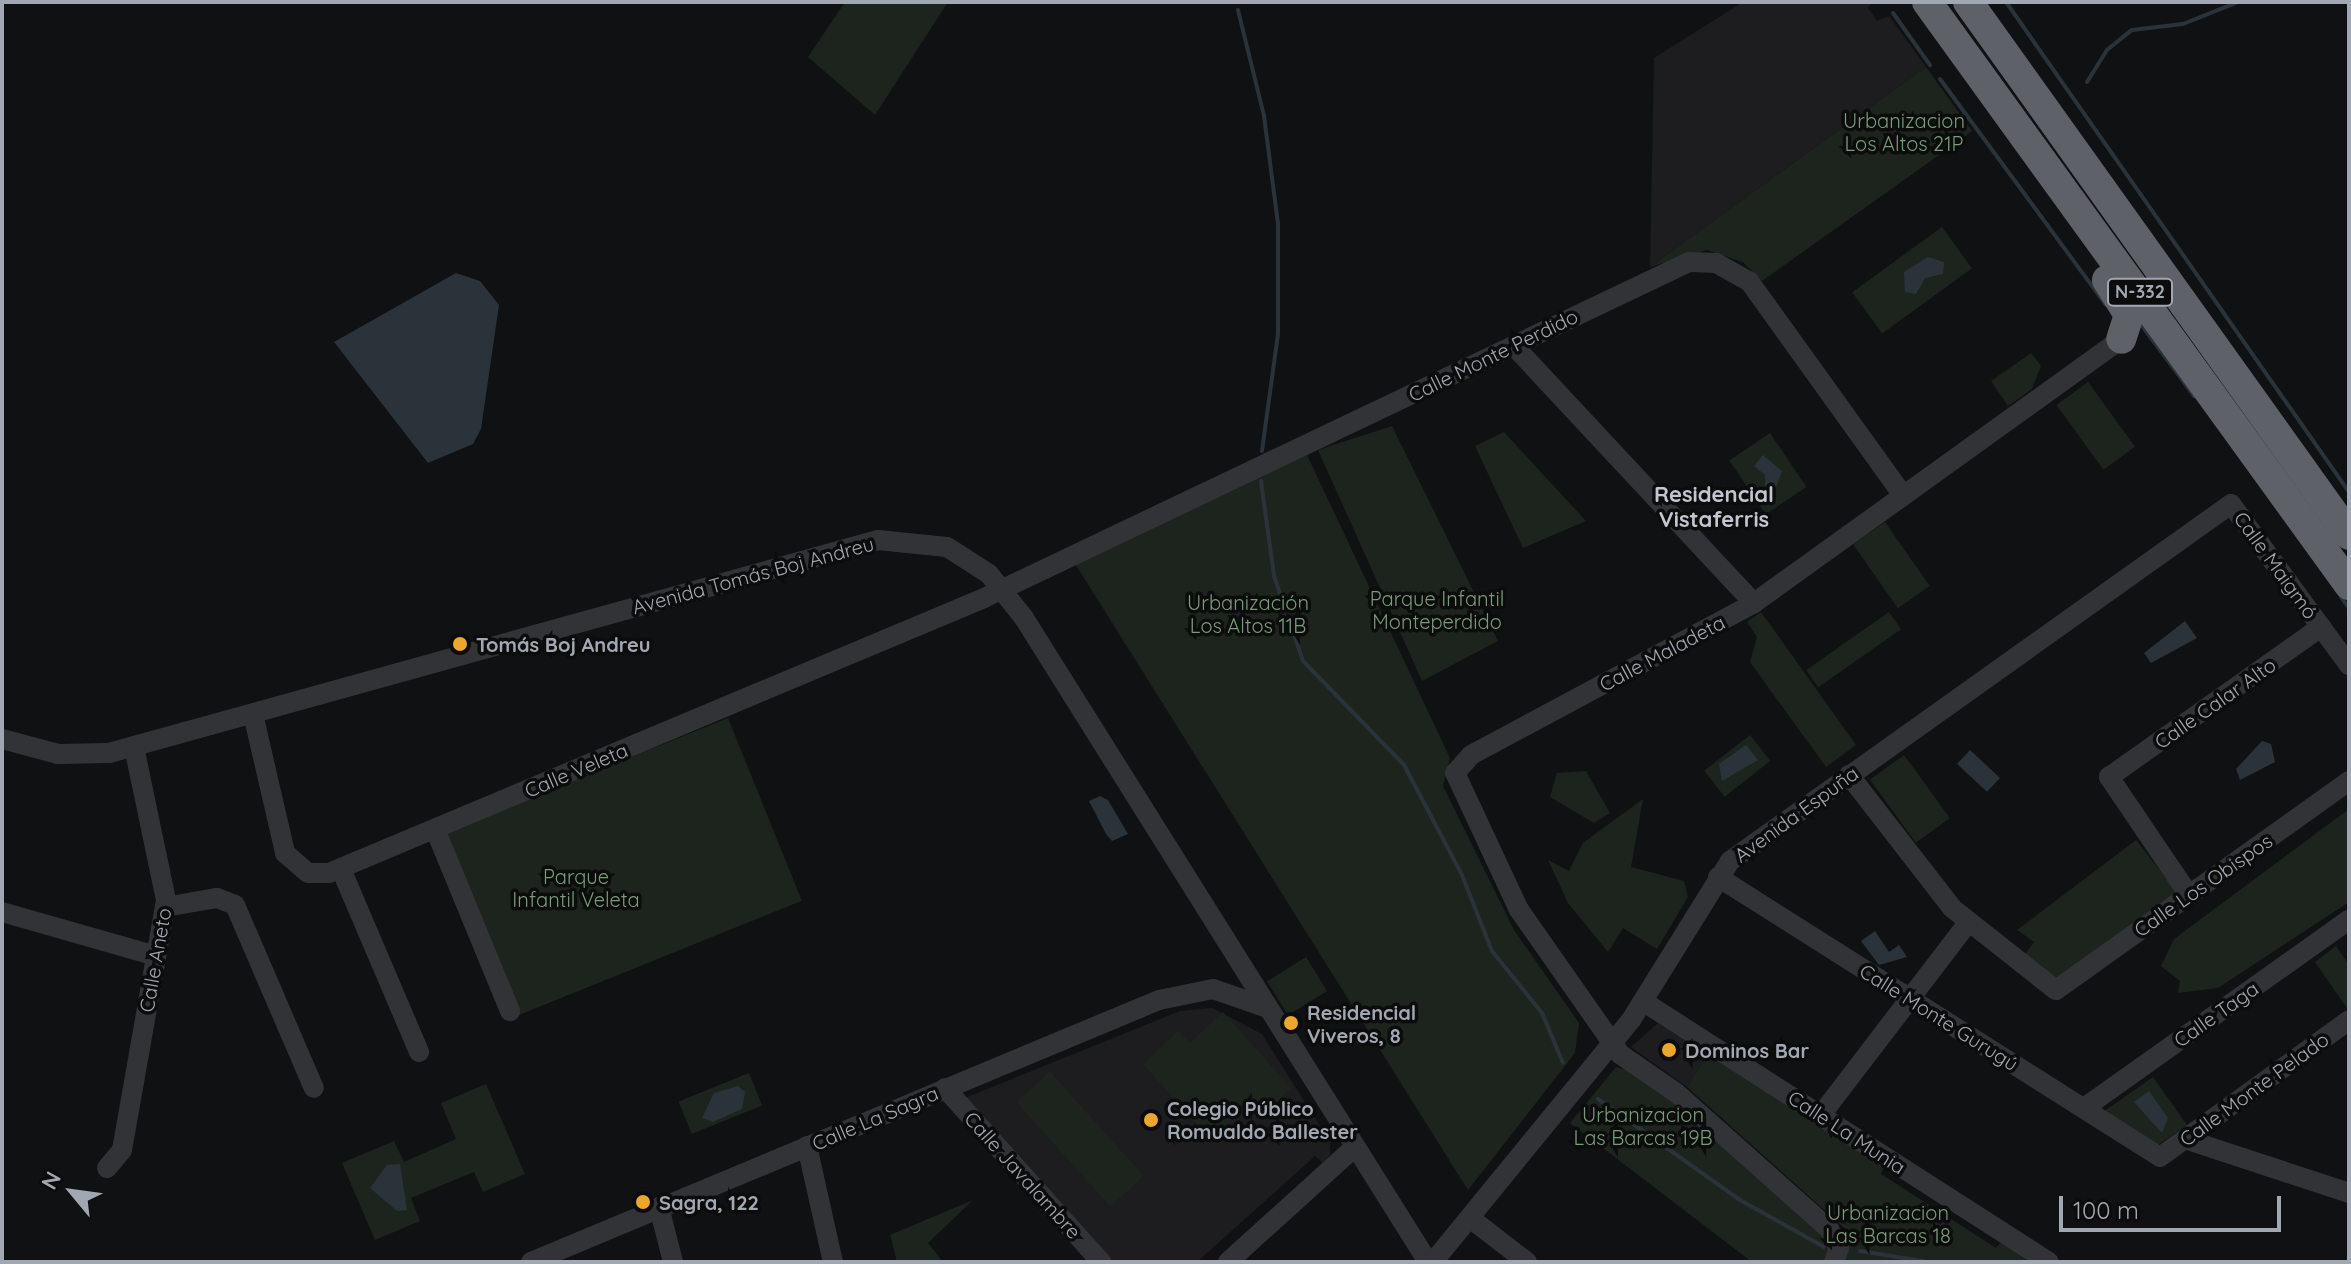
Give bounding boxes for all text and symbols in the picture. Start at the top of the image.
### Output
park label: Urbanizacion Los Altos 21P [1843,108,1965,155]
road number: N-332 [2106,278,2174,306]
street label: Calle Monte Perdido [1404,304,1582,406]
district label: Residencial Vistaferris [1654,481,1774,532]
street label: Calle Maigmó [2229,507,2323,623]
street label: Avenida Tomás Boj Andreu [630,531,876,619]
park label: Parque Infantil Monteperdido [1370,587,1504,634]
park label: Urbanización Los Altos 11B [1187,591,1309,638]
street label: Calle Maladeta [1595,610,1729,696]
place label: Tomás Boj Andreu [476,632,651,656]
marker: Tomás Boj Andreu [451,635,469,653]
street label: Calle Calar Alto [2150,652,2280,754]
street label: Calle Veleta [521,738,631,802]
street label: Avenida Espuña [1729,761,1863,867]
street label: Calle Los Obispos [2129,828,2277,942]
park label: Parque Infantil Veleta [512,865,640,912]
street label: Calle Aneto [134,906,176,1014]
street label: Calle Monte Gurugú [1855,958,2023,1076]
street label: Calle Taga [2169,976,2263,1052]
place label: Residencial Viveros, 8 [1307,1000,1416,1047]
marker: Residencial Viveros, 8 [1282,1014,1300,1032]
street label: Calle Monte Pelado [2175,1027,2333,1151]
place label: Dominos Bar [1685,1038,1809,1062]
marker: Dominos Bar [1660,1041,1678,1059]
street label: Calle La Sagra [808,1081,942,1155]
street label: Calle La Munia [1784,1085,1910,1179]
place label: Colegio Público Romualdo Ballester [1167,1096,1358,1143]
park label: Urbanizacion Las Barcas 19B [1574,1103,1712,1150]
street label: Calle Javalambre [960,1107,1086,1243]
marker: Colegio Público Romualdo Ballester [1142,1111,1160,1129]
north arrow [32,1152,112,1232]
text: N [35,1167,67,1194]
scale bar [2063,1180,2285,1230]
place label: Sagra, 122 [659,1190,759,1214]
marker: Sagra, 122 [634,1193,652,1211]
text: 100 m [2073,1195,2139,1225]
park label: Urbanizacion Las Barcas 18 [1825,1200,1951,1247]

